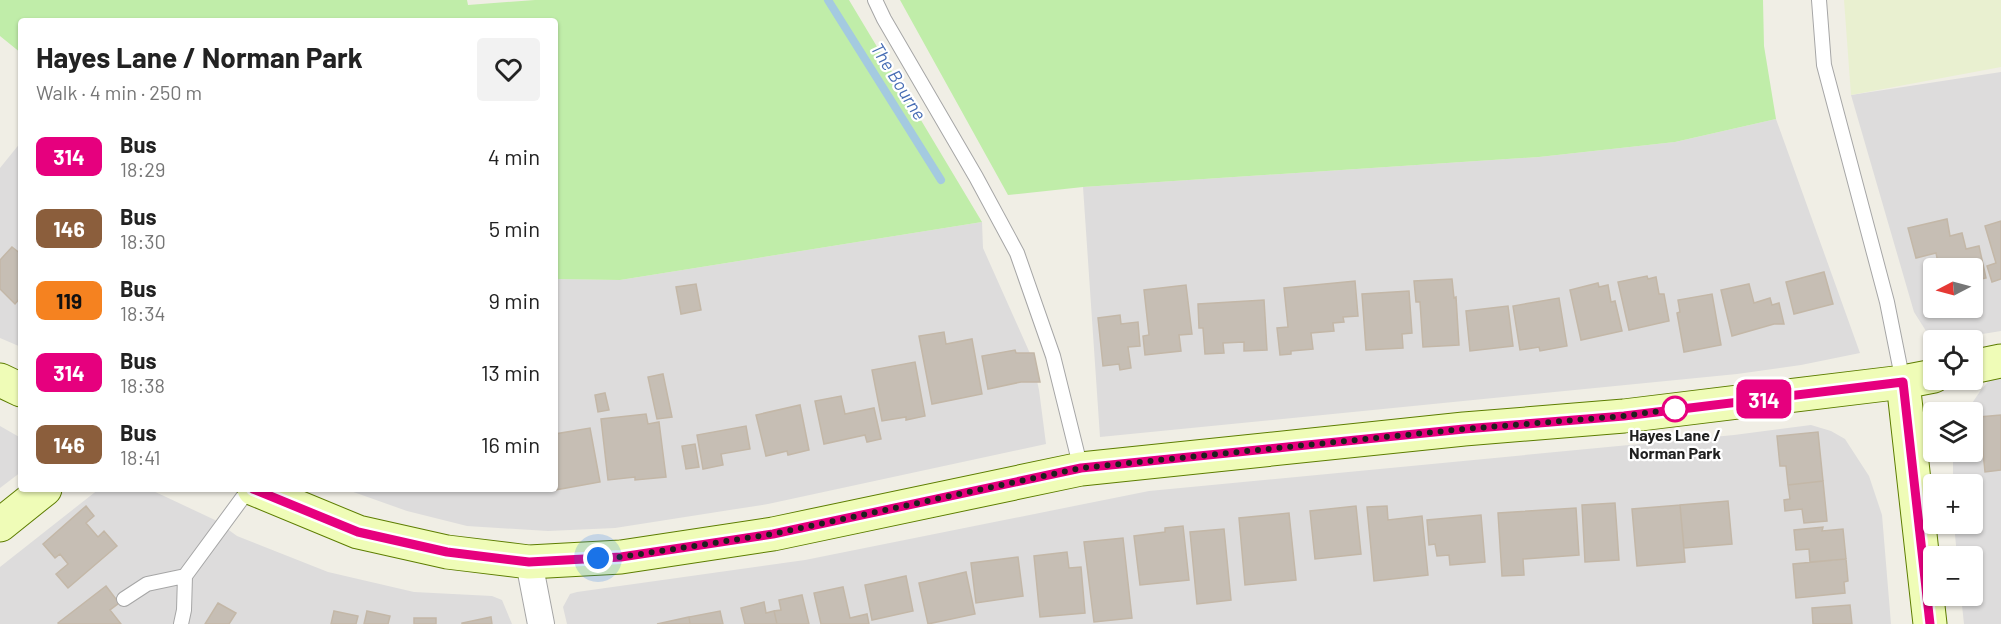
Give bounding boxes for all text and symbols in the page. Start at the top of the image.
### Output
button: heart [477,38,540,101]
water label: The Bourne [867,38,931,124]
text: Hayes Lane / Norman Park [36,40,363,74]
text: Walk · 4 min · 250 m [36,80,202,104]
text: Bus [120,131,157,157]
text: 4 min [488,143,540,169]
text: 314 [53,144,85,169]
text: 18:29 [120,157,165,181]
text: Bus [120,203,157,229]
text: 5 min [489,215,540,241]
text: 146 [53,216,85,241]
text: 18:30 [120,229,166,253]
north arrow [1923,258,1983,318]
map controls [1923,258,1983,606]
text: Bus [120,275,157,301]
text: 9 min [488,287,540,313]
text: 119 [56,288,82,313]
text: 18:34 [120,301,166,325]
button: locate [1923,330,1983,390]
text: Bus [120,347,157,373]
text: 13 min [481,359,540,385]
text: 314 [53,360,85,385]
text: 18:38 [120,373,165,397]
line badge: 314 [1730,380,1798,418]
text: 314 [1748,387,1780,412]
marker: Hayes Lane / Norman Park [1662,396,1688,422]
button: layers [1923,402,1983,462]
text: Bus [120,419,157,445]
place label: Hayes Lane / Norman Park [1629,425,1721,462]
text: 16 min [481,431,540,457]
text: 146 [53,432,85,457]
text: 18:41 [120,445,160,469]
button: + [1923,474,1983,534]
your location [583,543,613,573]
button: − [1923,546,1983,606]

